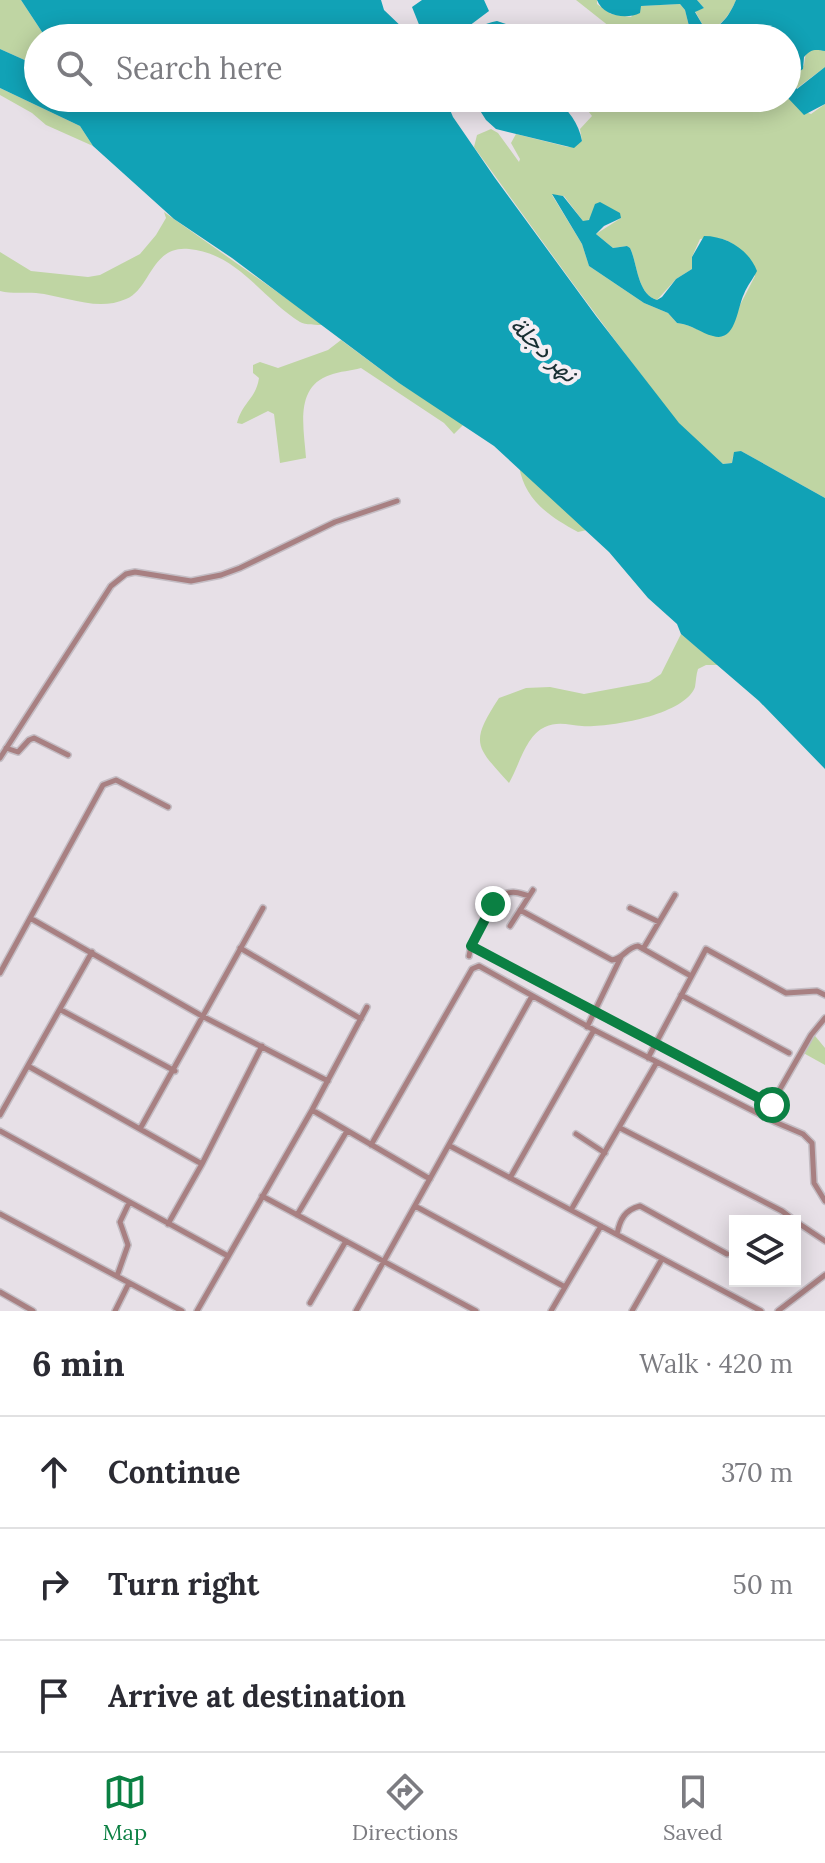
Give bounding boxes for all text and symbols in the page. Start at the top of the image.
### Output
search box [24,24,801,112]
icon: search [52,46,96,90]
text: Search here [116,49,283,87]
water label: نهر دجلة [504,309,585,389]
route end [475,886,511,922]
route start [754,1087,790,1123]
map controls [729,1215,801,1287]
button: layers [729,1215,801,1287]
text: 6 min [32,1342,125,1385]
text: Walk · 420 m [639,1347,793,1380]
icon: ahead [32,1450,76,1494]
text: Continue [108,1453,240,1491]
text: 370 m [721,1456,793,1489]
icon: right [32,1562,76,1606]
text: Turn right [108,1565,259,1603]
text: 50 m [733,1568,793,1601]
icon: arrive [32,1674,76,1718]
text: Arrive at destination [108,1677,406,1715]
tab: Map [102,1770,147,1846]
tab: Directions [352,1770,458,1846]
tab: Saved [663,1770,723,1846]

